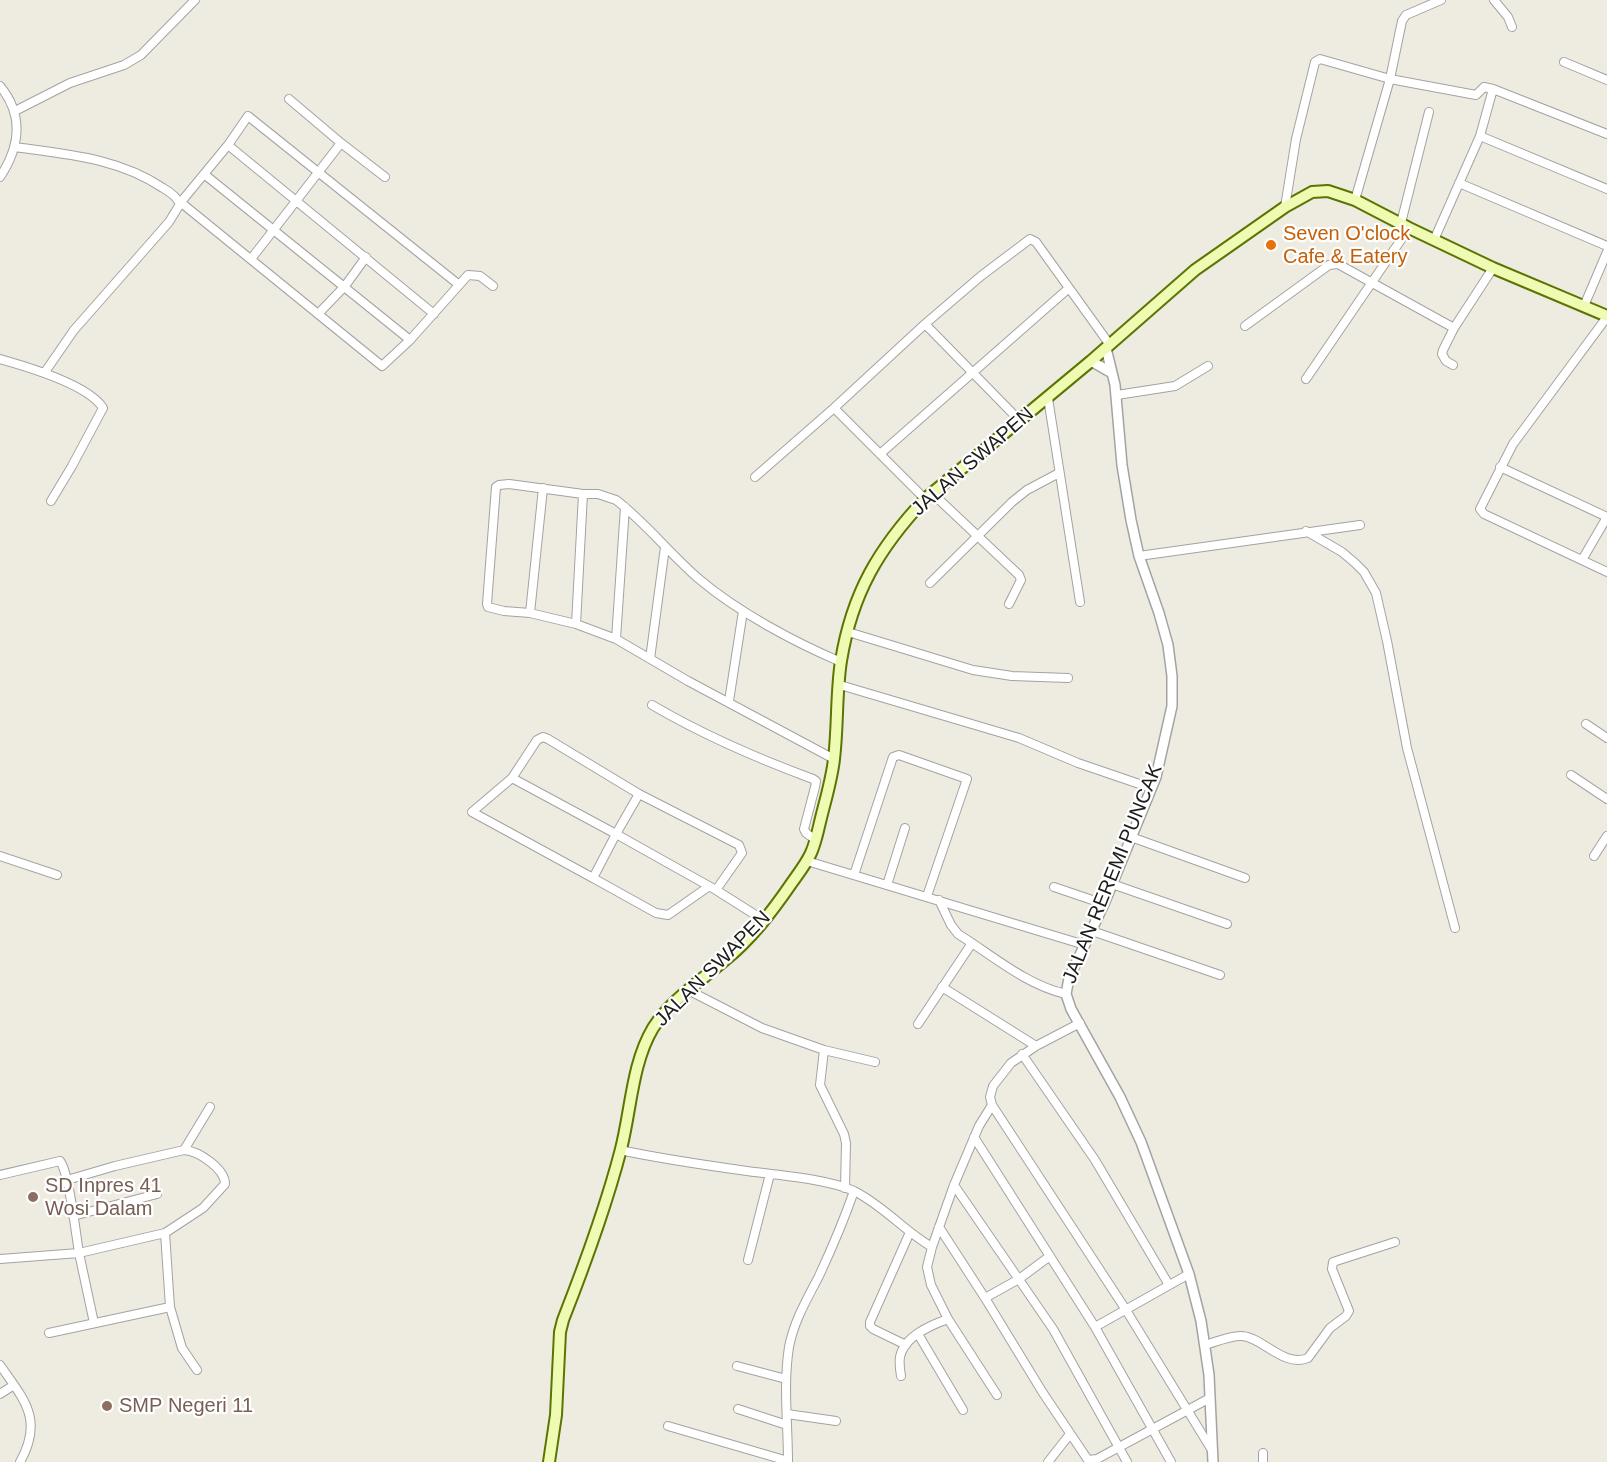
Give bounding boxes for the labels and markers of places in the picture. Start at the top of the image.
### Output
place label: Seven O'clock Cafe & Eatery [1283,222,1410,269]
marker: Seven O'clock Cafe & Eatery [1264,238,1278,252]
place label: SD Inpres 41 Wosi Dalam [45,1174,162,1221]
marker: SD Inpres 41 Wosi Dalam [26,1190,40,1204]
place label: SMP Negeri 11 [119,1394,253,1418]
marker: SMP Negeri 11 [100,1399,114,1413]

